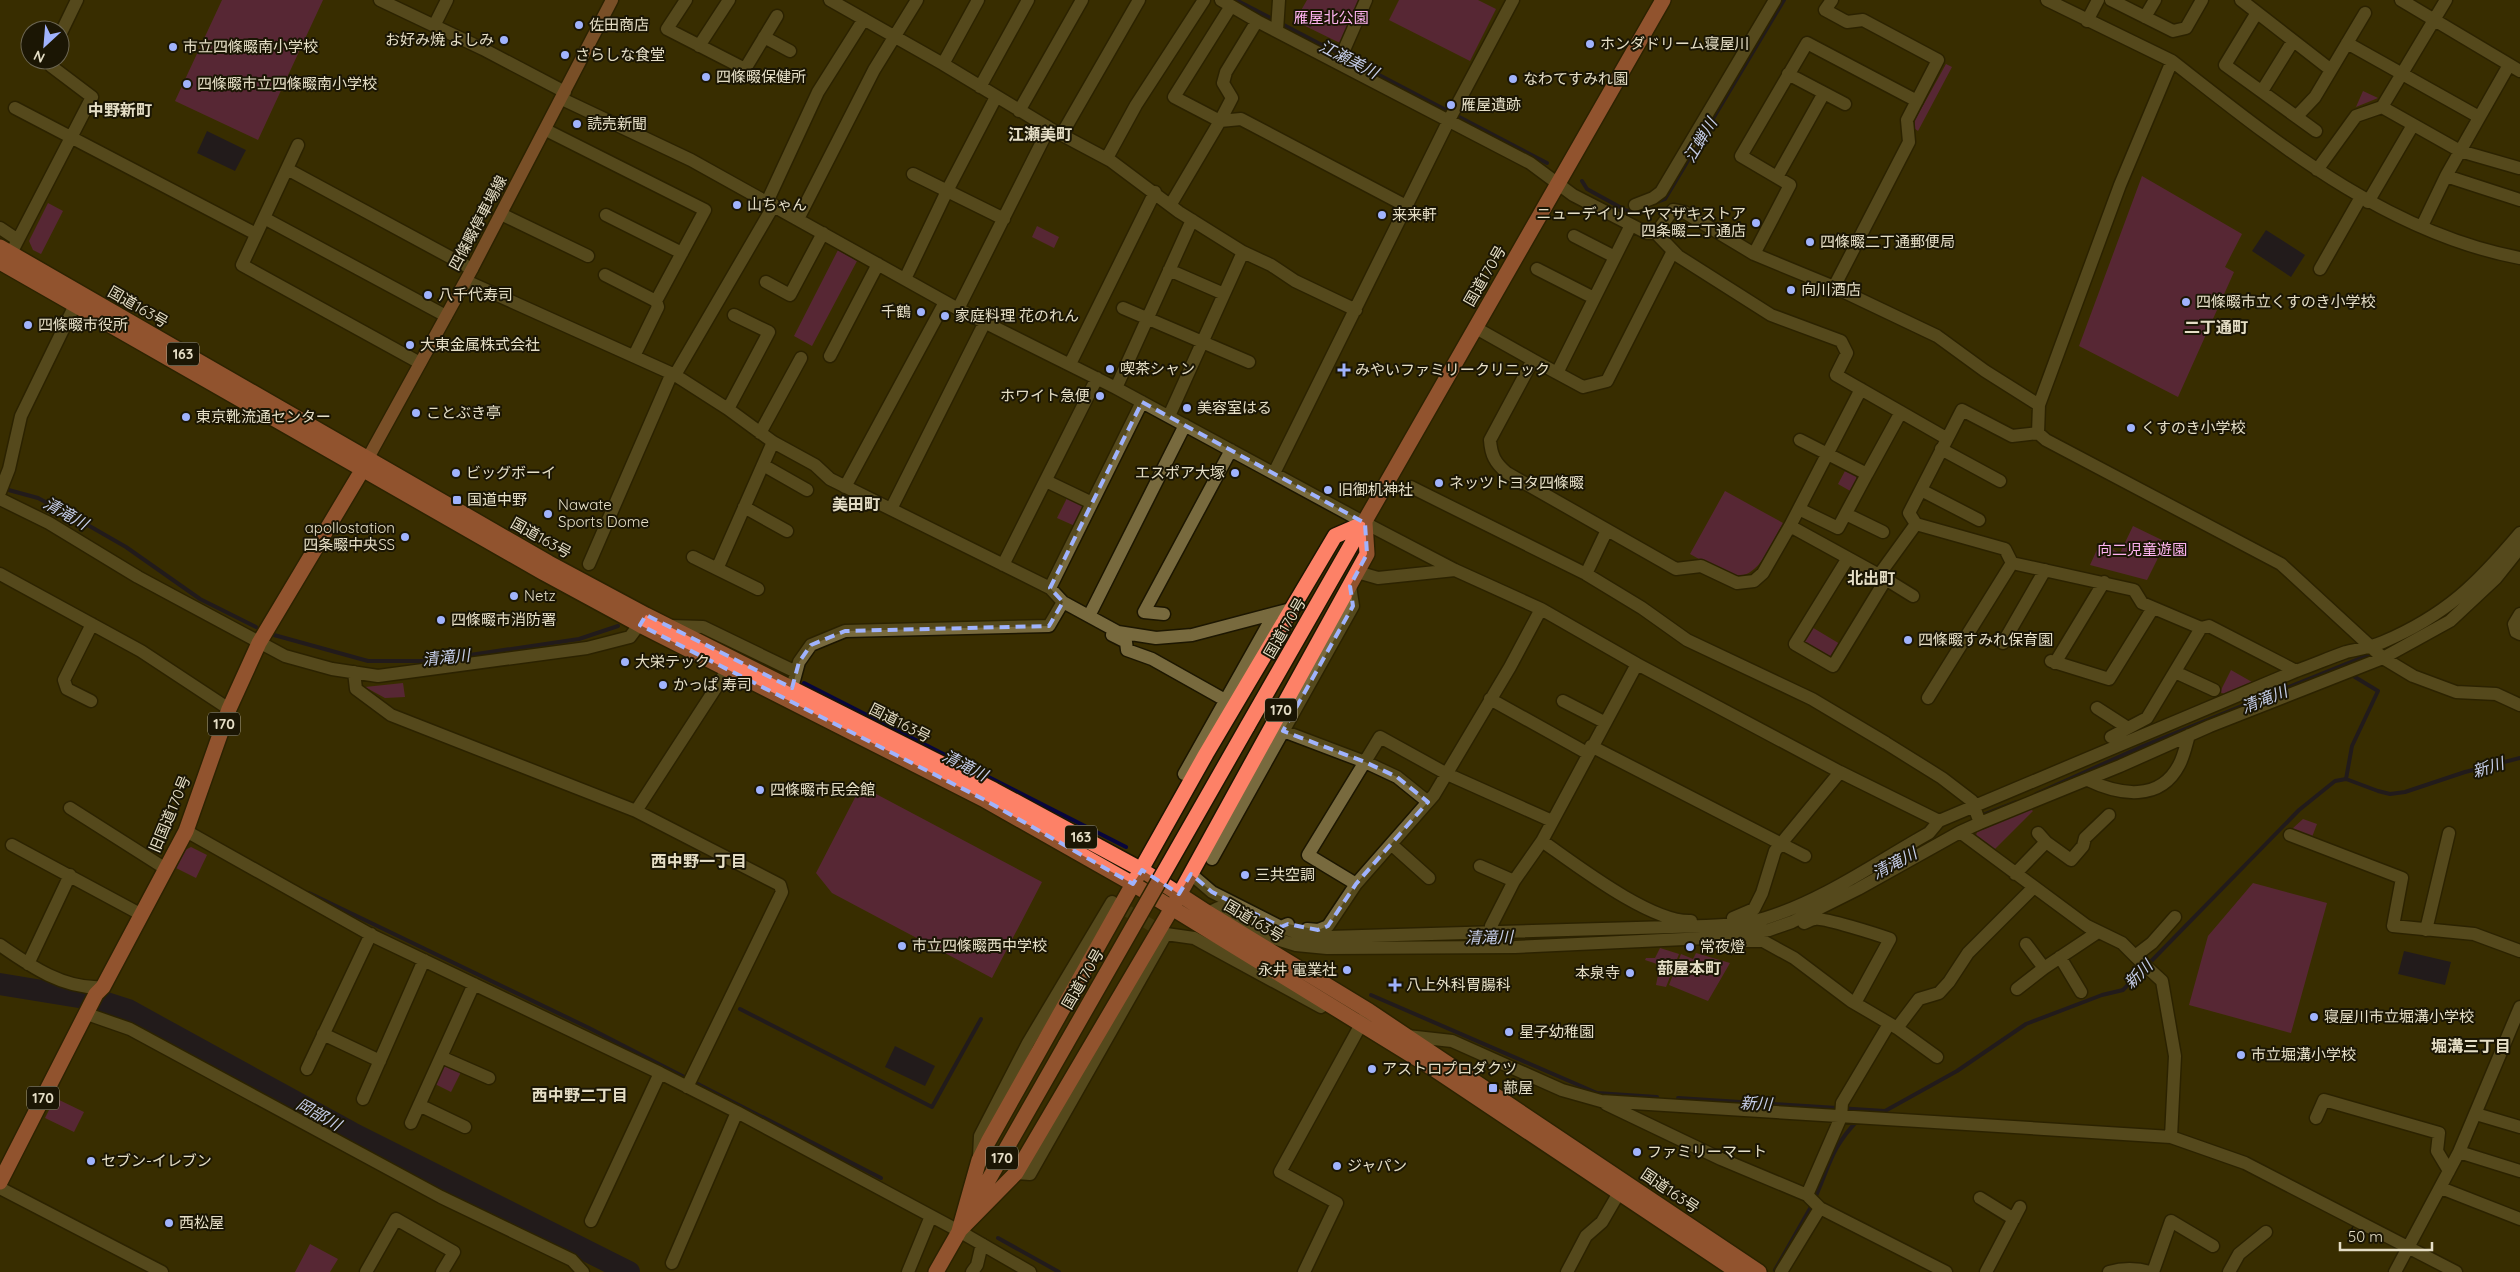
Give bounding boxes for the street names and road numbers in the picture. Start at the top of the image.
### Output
street label: 四條畷停車場線 [445,172,511,274]
street label: 国道170号 [1460,242,1510,310]
street label: 国道163号 [105,282,172,331]
road number: 163 [167,342,199,366]
street label: 国道163号 [508,513,575,562]
street label: 国道170号 [1260,594,1310,662]
road number: 170 [1265,698,1297,722]
street label: 国道163号 [866,699,934,746]
road number: 170 [208,712,240,736]
street label: 旧国道170号 [145,772,194,855]
road number: 163 [1065,826,1097,849]
street label: 国道163号 [1221,895,1288,946]
street label: 国道170号 [1058,945,1108,1013]
road number: 170 [27,1086,59,1110]
road number: 170 [986,1146,1018,1170]
street label: 国道163号 [1637,1164,1703,1217]

